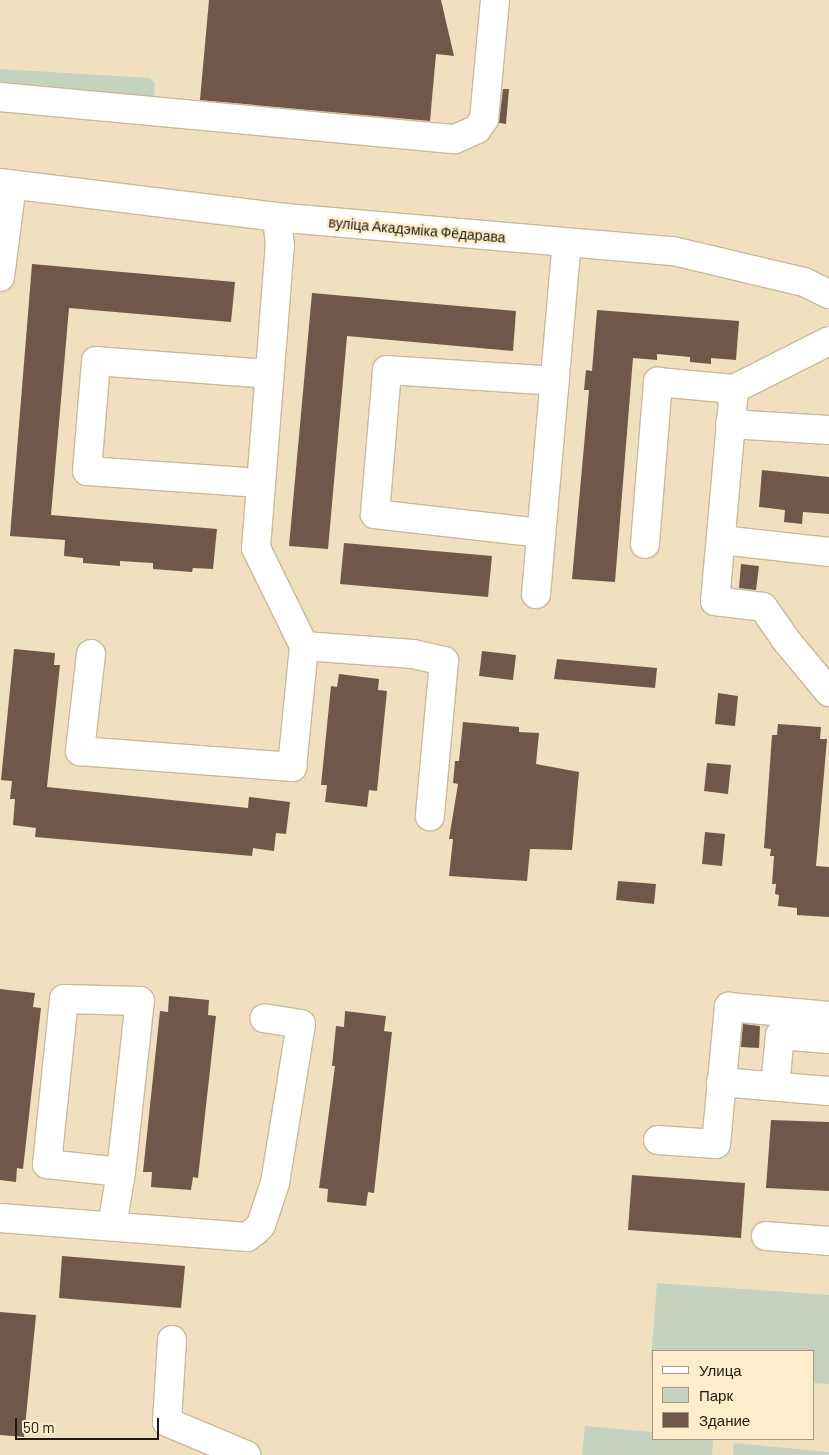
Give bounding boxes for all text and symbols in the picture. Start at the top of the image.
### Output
street label: вуліца Акадэміка Фёдарава [328,214,506,246]
legend [652,1350,814,1440]
text: Улица [699,1361,742,1379]
text: Парк [699,1386,733,1404]
scale bar [18,1408,161,1440]
text: Здание [699,1411,750,1429]
text: 50 m [23,1418,55,1436]

